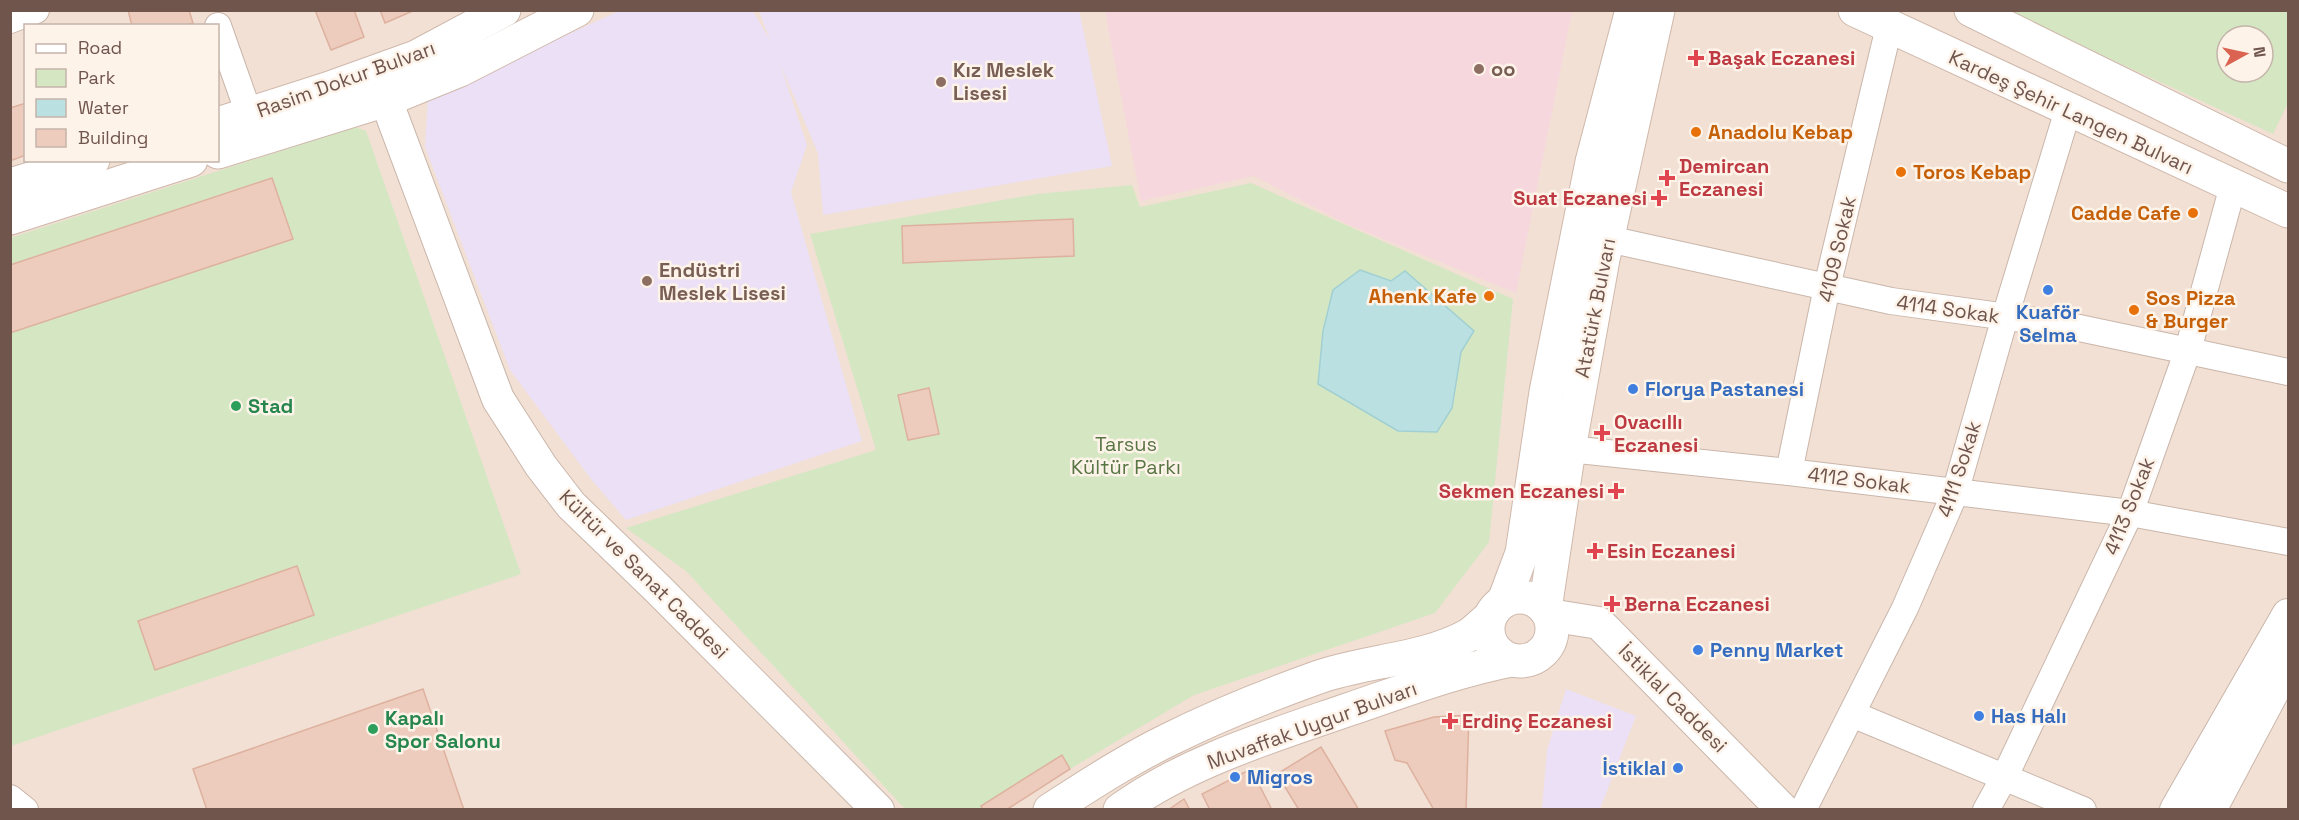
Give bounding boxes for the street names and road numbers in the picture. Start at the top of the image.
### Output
street label: Rasim Dokur Bulvarı [253,35,439,123]
street label: Kardeş Şehir Langen Bulvarı [1945,44,2197,180]
street label: 4109 Sokak [1812,193,1862,305]
street label: Atatürk Bulvarı [1569,236,1621,380]
street label: 4114 Sokak [1895,289,2001,329]
street label: 4111 Sokak [1931,417,1987,520]
street label: 4113 Sokak [2098,453,2160,559]
street label: 4112 Sokak [1806,461,1912,499]
street label: Kültür ve Sanat Caddesi [554,484,734,664]
street label: İstiklal Caddesi [1613,638,1733,758]
street label: Muvaffak Uygur Bulvarı [1204,675,1420,775]

